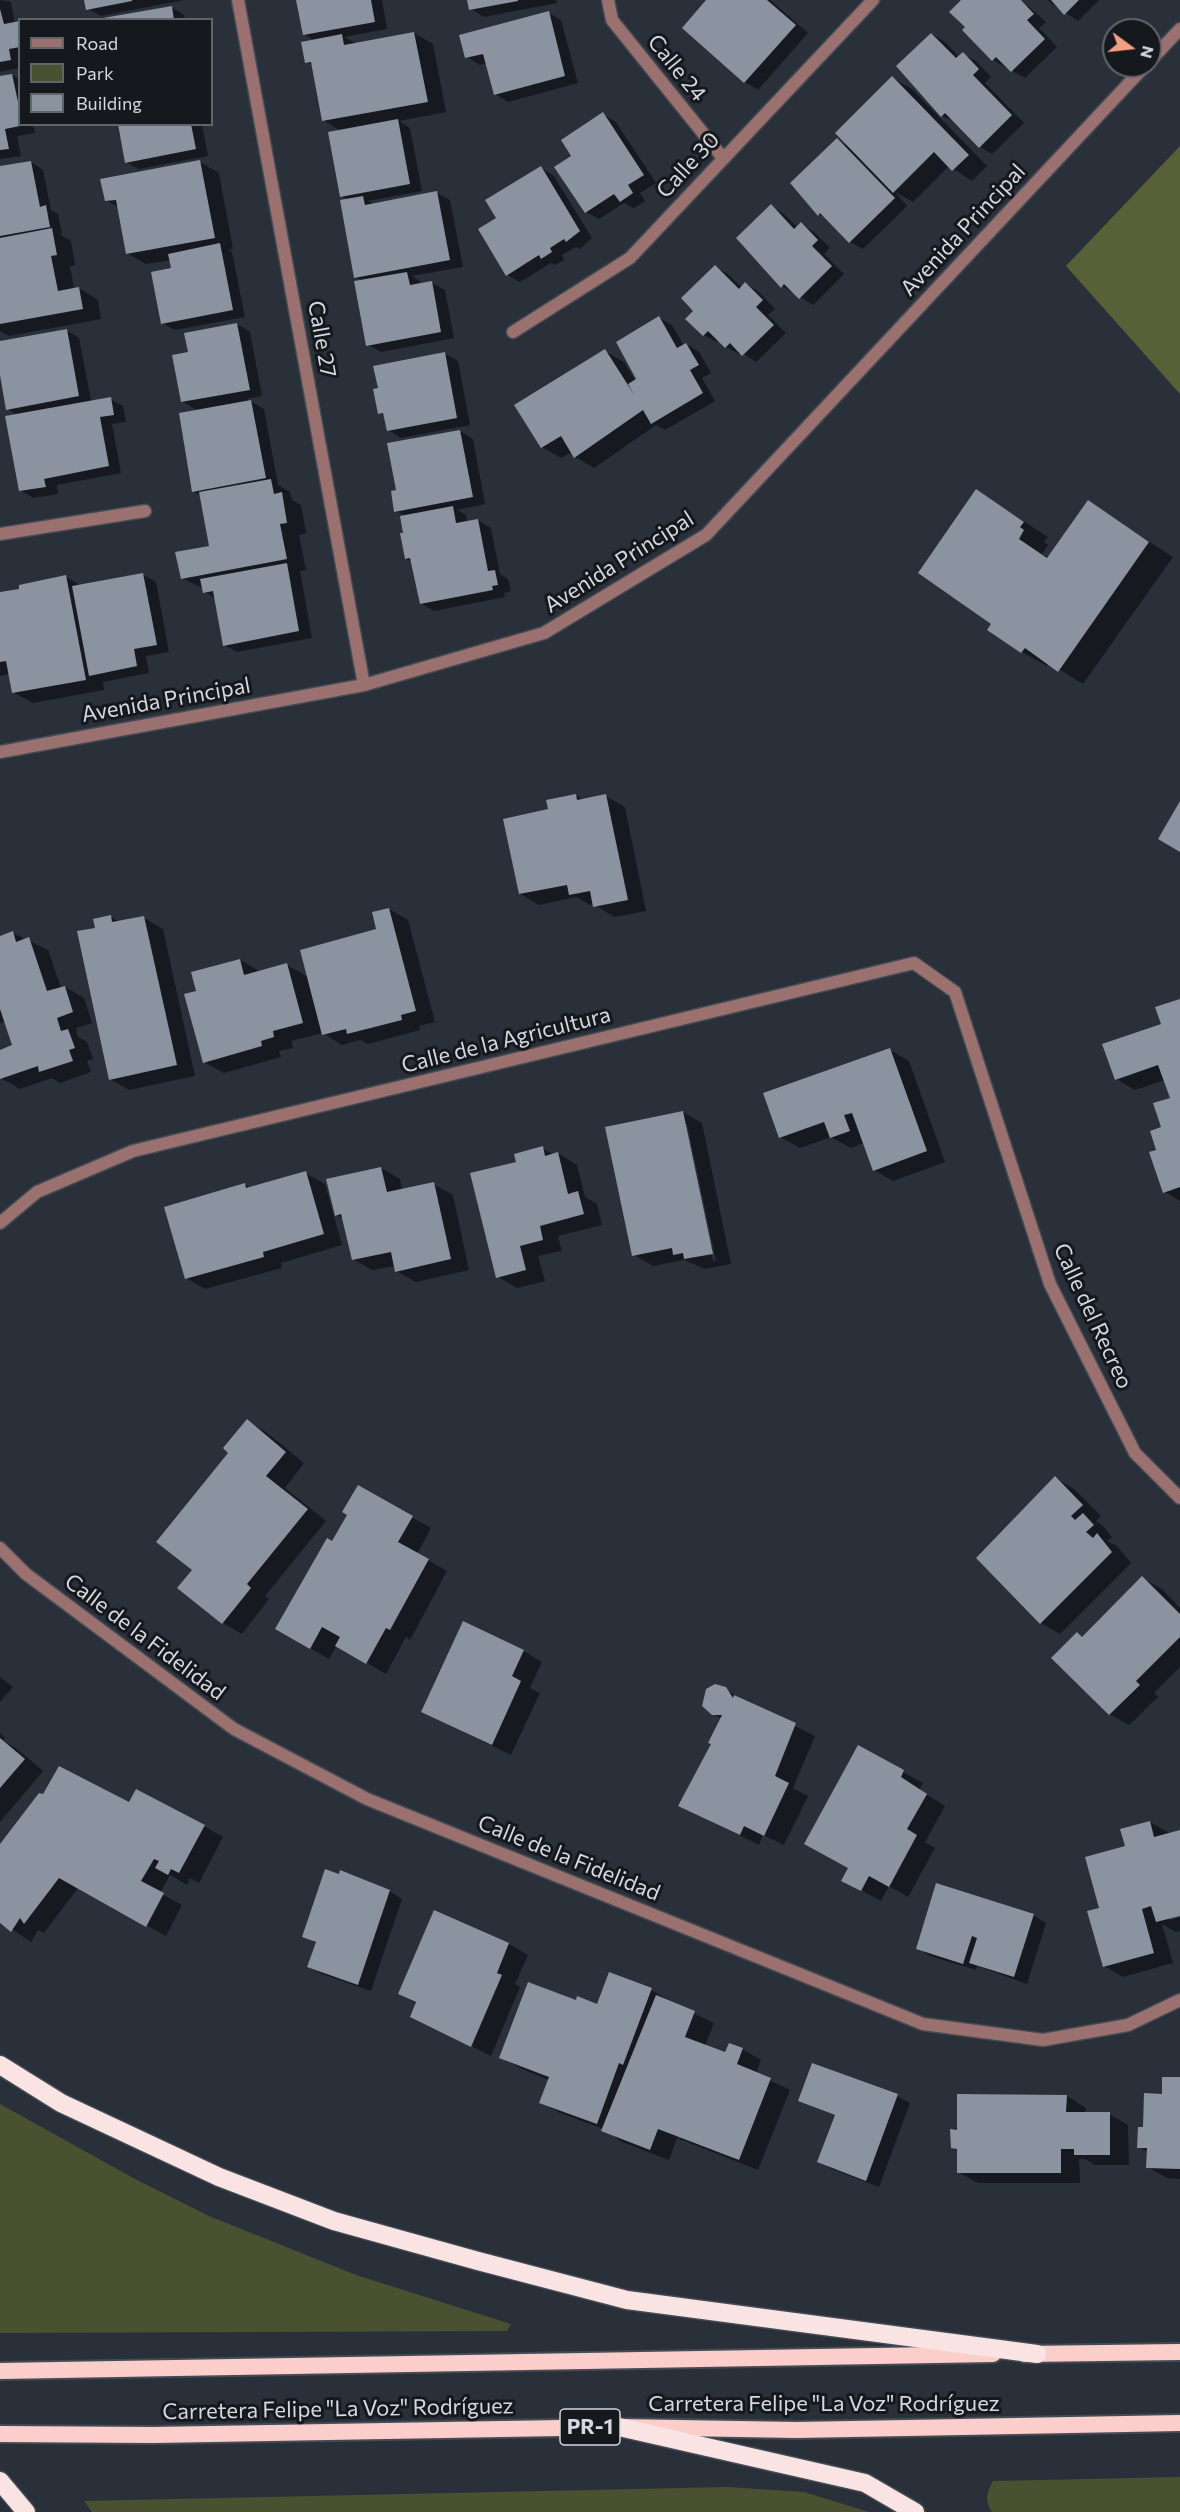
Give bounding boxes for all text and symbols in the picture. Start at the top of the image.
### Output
legend [18,18,213,126]
north arrow [1102,18,1162,78]
street label: Calle 24 [642,29,712,107]
text: Road [76,32,118,54]
text: N [1137,44,1159,61]
text: Park [76,62,114,84]
text: Building [76,92,142,114]
street label: Calle 30 [651,127,725,203]
street label: Avenida Principal [895,158,1031,302]
street label: Calle 27 [302,299,342,379]
street label: Avenida Principal [539,505,699,619]
street label: Avenida Principal [79,672,253,728]
street label: Calle de la Agricultura [399,1001,613,1079]
street label: Calle del Recreo [1048,1239,1138,1393]
street label: Calle de la Fidelidad [60,1568,230,1706]
street label: Calle de la Fidelidad [474,1809,664,1907]
street label: Carretera Felipe "La Voz" Rodríguez [648,2391,1000,2417]
street label: Carretera Felipe "La Voz" Rodríguez [162,2393,514,2425]
road number: PR-1 [560,2409,620,2445]

